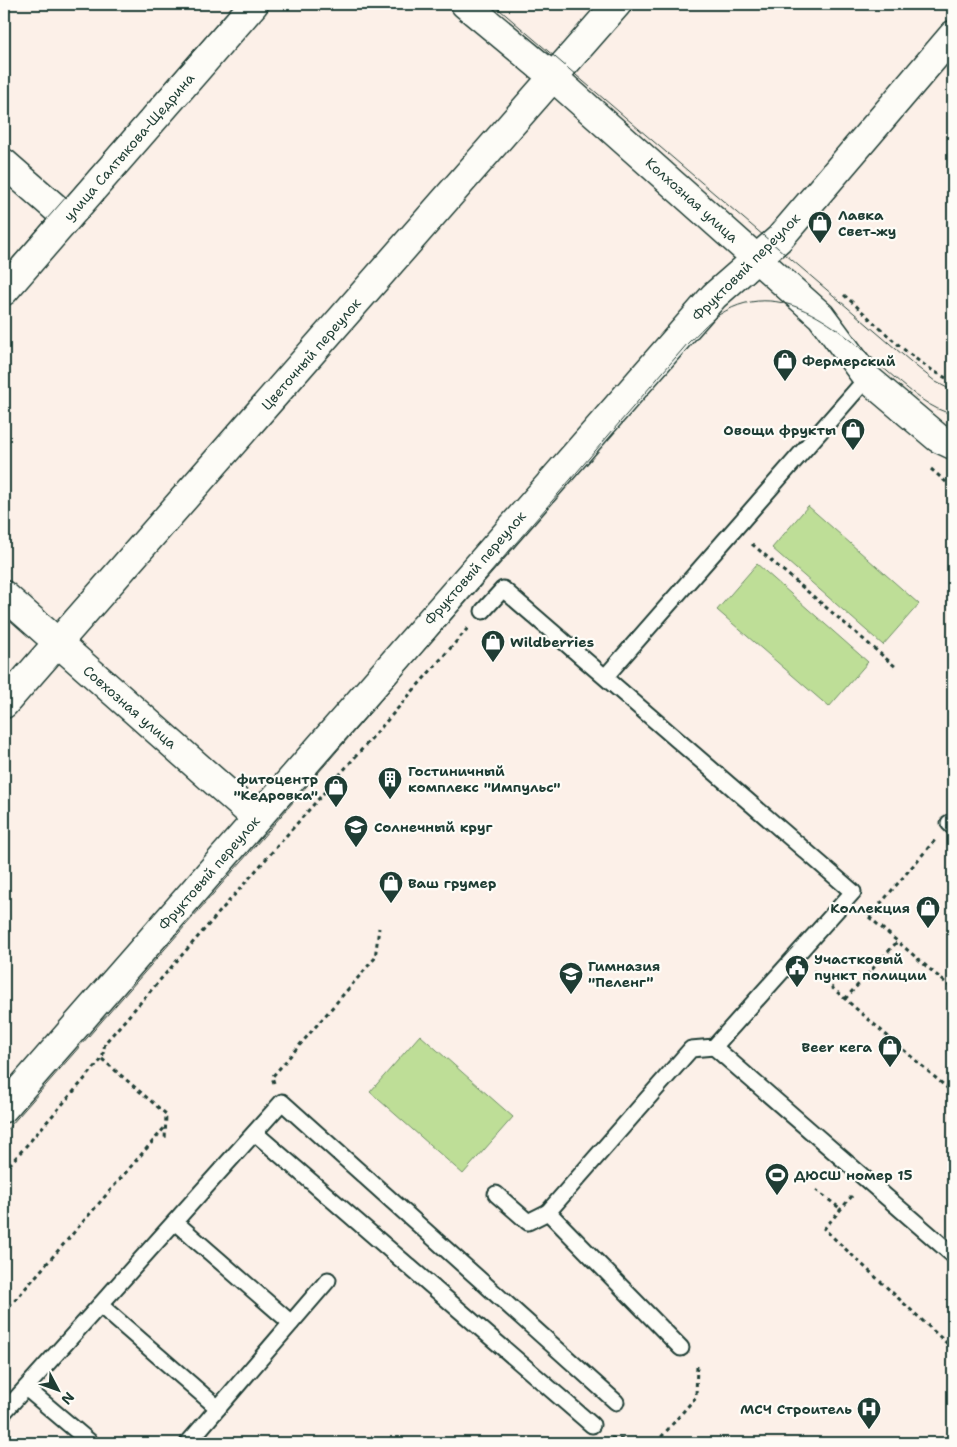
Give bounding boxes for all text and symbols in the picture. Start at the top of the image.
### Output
street label: улица Салтыкова-Щедрина [60,69,198,225]
street label: Колхозная улица [642,154,742,247]
place label: Лавка Свет-жу [838,206,896,240]
street label: Фруктовый переулок [688,209,804,325]
shop icon: Лавка Свет-жу [807,210,833,244]
street label: Цветочный переулок [257,294,365,414]
shop icon: Фермерский [772,348,798,382]
place label: Фермерский [802,352,896,370]
shop icon: Овощи фрукты [840,417,866,451]
place label: Овощи фрукты [723,421,836,439]
street label: Фруктовый переулок [420,507,530,629]
shop icon: Wildberries [480,629,506,663]
place label: Wildberries [510,633,594,651]
street label: Совхозная улица [79,661,181,753]
place label: Гостиничный комплекс "Импульс" [408,762,561,796]
building icon: Гостиничный комплекс "Импульс" [377,766,403,800]
place label: фитоцентр "Кедровка" [233,770,318,804]
shop icon: фитоцентр "Кедровка" [323,774,349,808]
street label: Фруктовый переулок [154,812,264,934]
school or university icon: Солнечный круг [343,814,369,848]
place label: Солнечный круг [374,818,493,836]
shop icon: Ваш грумер [378,870,404,904]
place label: Ваш грумер [408,874,496,892]
shop icon: Коллекция [915,895,941,929]
place label: Коллекция [830,899,910,917]
place label: Участковый пункт полиции [814,950,927,984]
public building icon: Участковый пункт полиции [784,954,810,988]
place label: Гимназия "Пеленг" [588,957,660,991]
school or university icon: Гимназия "Пеленг" [558,961,584,995]
shop icon: Beer кега [877,1034,903,1068]
place label: Beer кега [802,1038,872,1056]
sports icon: ДЮСШ номер 15 [764,1162,790,1196]
place label: ДЮСШ номер 15 [794,1166,913,1184]
north arrow [32,1364,82,1414]
text: N [57,1388,78,1409]
hospital icon: МСЧ Строитель [856,1396,882,1430]
place label: МСЧ Строитель [740,1400,852,1418]

